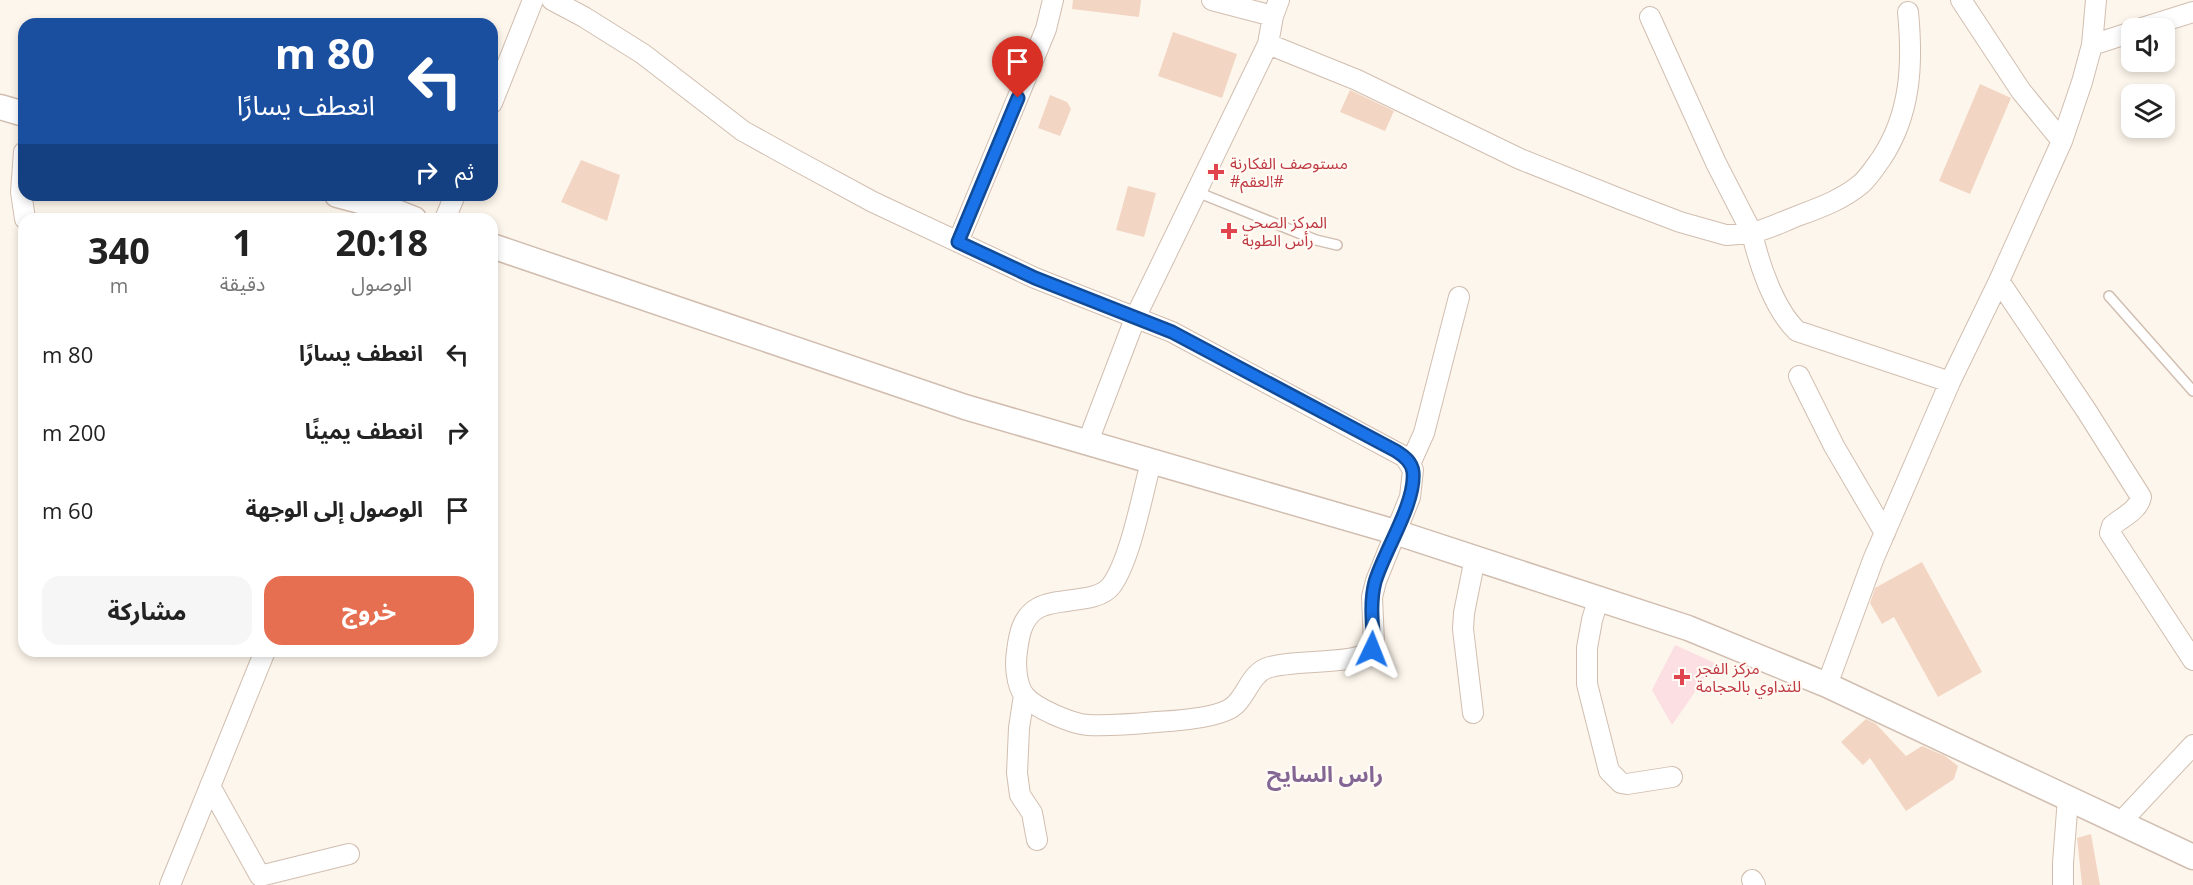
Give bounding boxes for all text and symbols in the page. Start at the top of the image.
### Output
map controls [2121,18,2175,138]
button: sound [2121,18,2175,72]
text: 80 m [275,24,375,81]
pin [992,36,1043,98]
icon: left [396,42,474,120]
icon: arrive [1001,45,1034,78]
button: layers [2121,84,2175,138]
text: انعطف يسارًا [237,86,375,123]
place label: مستوصف الفكارنة #العقم# [1230,152,1348,194]
icon: right [410,156,443,189]
text: ثم [455,156,474,186]
marker: مستوصف الفكارنة #العقم# [1207,163,1225,181]
place label: المركز الصحي رأس الطوبة [1242,211,1327,251]
text: 1 [232,218,253,267]
text: 20:18 [335,218,428,267]
marker: المركز الصحي رأس الطوبة [1220,222,1238,240]
text: 340 [88,226,150,275]
text: دقيقة [220,270,265,297]
text: الوصول [351,270,412,297]
text: m [110,272,128,299]
text: انعطف يسارًا [299,337,423,367]
icon: left [441,338,474,371]
text: 80 m [42,339,93,369]
text: انعطف يمينًا [305,415,423,445]
icon: right [441,416,474,449]
text: 200 m [42,417,106,447]
text: الوصول إلى الوجهة [245,493,423,523]
icon: arrive [441,494,474,527]
text: 60 m [42,495,93,525]
button: مشاركة [42,576,252,645]
button: خروج [264,576,474,645]
position arrow [1340,617,1404,681]
place label: مركز الفجر للتداوي بالحجامة [1695,657,1801,699]
marker: مركز الفجر للتداوي بالحجامة [1673,668,1691,686]
district label: راس السايح [1267,758,1383,791]

